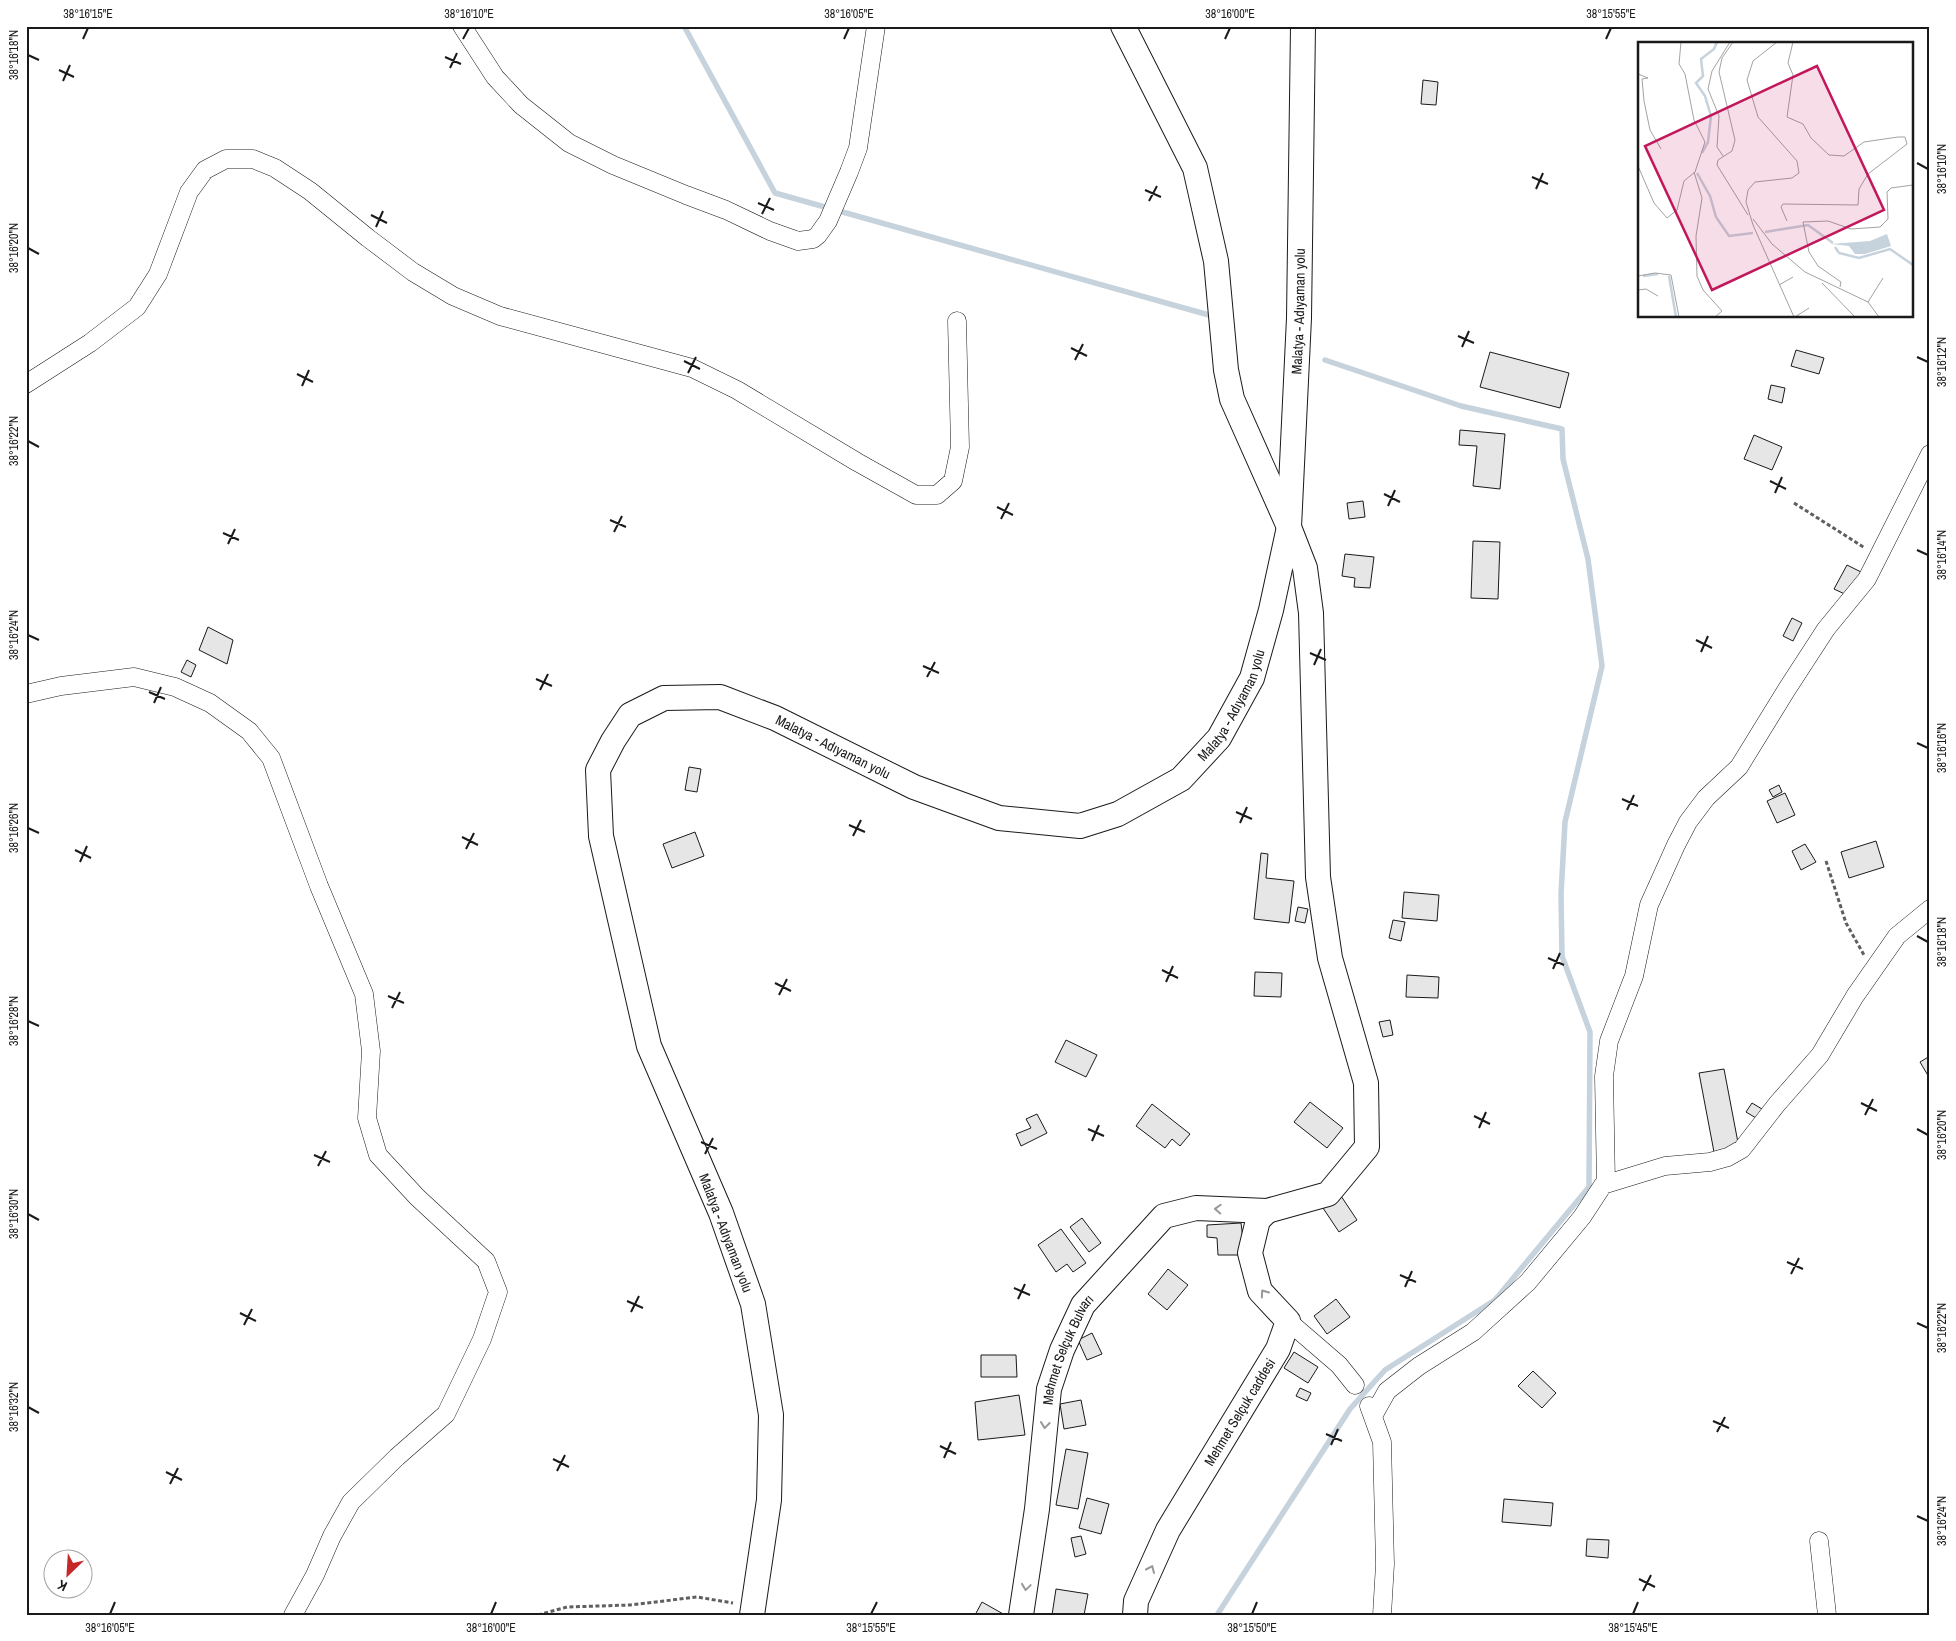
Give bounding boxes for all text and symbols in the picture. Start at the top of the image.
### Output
text: 38°16'15"E [63,6,113,22]
text: 38°16'10"E [444,6,494,22]
text: 38°16'05"E [824,6,874,22]
text: 38°16'00"E [1205,6,1255,22]
text: 38°15'55"E [1586,6,1636,22]
text: 38°16'18"N [6,30,22,80]
inset map [1638,42,1914,318]
text: 38°16'10"N [1934,144,1950,194]
text: 38°16'20"N [6,223,22,273]
street label: Malatya - Adıyaman yolu [1287,248,1309,375]
text: 38°16'12"N [1934,337,1950,387]
text: 38°16'22"N [6,416,22,466]
text: 38°16'14"N [1934,530,1950,580]
text: 38°16'24"N [6,610,22,660]
street label: Malatya - Adıyaman yolu [1193,647,1269,765]
street label: Malatya - Adıyaman yolu [773,711,893,783]
text: 38°16'16"N [1934,723,1950,773]
text: 38°16'26"N [6,803,22,853]
text: 38°16'18"N [1934,917,1950,967]
text: 38°16'28"N [6,996,22,1046]
text: 38°16'20"N [1934,1110,1950,1160]
street label: Malatya - Adıyaman yolu [695,1171,757,1295]
text: 38°16'30"N [6,1189,22,1239]
one-way arrow [1214,1203,1222,1214]
one-way arrow [1261,1289,1270,1299]
street label: Mehmet Selçuk Bulvarı [1038,1290,1097,1406]
text: 38°16'22"N [1934,1303,1950,1353]
street label: Mehmet Selçuk caddesi [1200,1355,1279,1469]
text: 38°16'32"N [6,1382,22,1432]
one-way arrow [1040,1421,1051,1429]
text: 38°16'24"N [1934,1496,1950,1546]
north arrow [42,1548,92,1598]
one-way arrow [1144,1565,1155,1574]
text: K [54,1576,70,1596]
one-way arrow [1021,1583,1032,1591]
text: 38°16'05"E [85,1620,135,1636]
text: 38°16'00"E [466,1620,516,1636]
text: 38°15'55"E [846,1620,896,1636]
text: 38°15'50"E [1227,1620,1277,1636]
text: 38°15'45"E [1608,1620,1658,1636]

